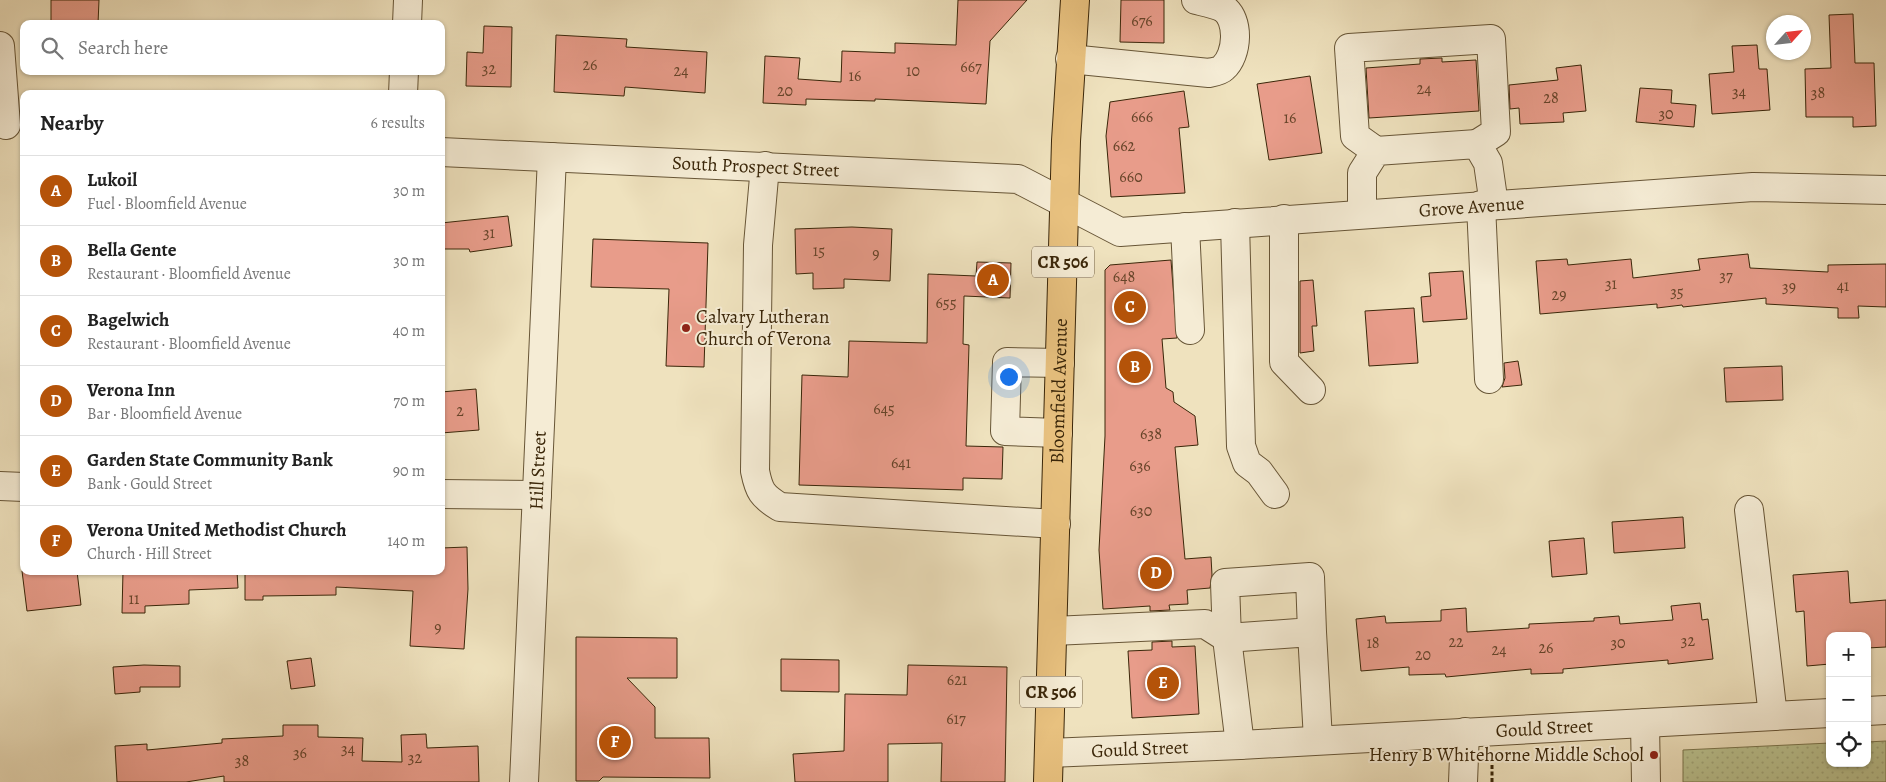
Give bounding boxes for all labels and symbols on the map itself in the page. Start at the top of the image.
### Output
house number: 676 [1131,10,1153,32]
north arrow [1766,15,1811,60]
house number: 26 [583,54,598,76]
house number: 667 [960,56,982,78]
house number: 32 [482,58,497,80]
house number: 24 [674,60,688,82]
house number: 10 [906,60,920,82]
house number: 16 [849,65,861,87]
house number: 24 [1417,78,1431,100]
house number: 20 [777,80,793,102]
house number: 34 [1732,81,1746,103]
house number: 38 [1811,82,1825,104]
house number: 28 [1543,87,1559,109]
house number: 30 [1658,103,1674,125]
house number: 666 [1131,106,1153,128]
house number: 16 [1284,107,1296,129]
house number: 662 [1113,135,1136,157]
street label: South Prospect Street [671,150,840,184]
house number: 660 [1119,166,1143,188]
street label: Grove Avenue [1418,190,1525,224]
house number: 31 [483,222,496,244]
house number: 15 [813,240,825,262]
house number: 9 [872,243,880,265]
road number: CR 506 [1032,246,1094,278]
pin: A [977,261,1009,299]
house number: 37 [1719,265,1733,287]
house number: 648 [1113,266,1135,288]
house number: 31 [1605,273,1618,295]
house number: 41 [1837,275,1850,297]
house number: 39 [1782,276,1796,298]
house number: 35 [1670,281,1684,303]
house number: 29 [1552,284,1566,306]
pin: C [1114,288,1146,326]
house number: 655 [935,292,957,314]
place label: Calvary Lutheran Church of Verona [696,304,832,352]
street label: Bloomfield Avenue [1044,318,1074,464]
marker: Calvary Lutheran Church of Verona [680,322,692,334]
pin: B [1119,348,1151,386]
your location [996,364,1022,390]
house number: 645 [873,398,895,420]
house number: 2 [456,400,464,422]
house number: 638 [1140,423,1162,445]
street label: Hill Street [523,430,553,511]
house number: 641 [891,452,912,474]
house number: 636 [1129,455,1151,477]
house number: 630 [1130,500,1152,522]
pin: D [1140,554,1172,592]
house number: 11 [129,588,140,610]
house number: 9 [434,617,442,639]
house number: 32 [1681,630,1696,652]
house number: 22 [1448,631,1464,653]
house number: 18 [1366,632,1380,654]
house number: 30 [1610,632,1626,654]
house number: 26 [1539,637,1554,659]
house number: 24 [1492,639,1506,661]
house number: 20 [1415,644,1431,666]
pin: E [1147,664,1179,702]
house number: 621 [947,669,968,691]
road number: CR 506 [1020,676,1082,708]
house number: 617 [946,708,966,730]
street label: Gould Street [1495,713,1594,744]
pin: F [599,723,631,761]
street label: Gould Street [1091,734,1189,764]
house number: 34 [341,738,355,760]
house number: 36 [293,742,307,764]
place label: Henry B Whitehorne Middle School [1369,742,1644,768]
house number: 32 [408,747,423,769]
marker: Henry B Whitehorne Middle School [1648,749,1660,761]
house number: 38 [235,750,249,772]

